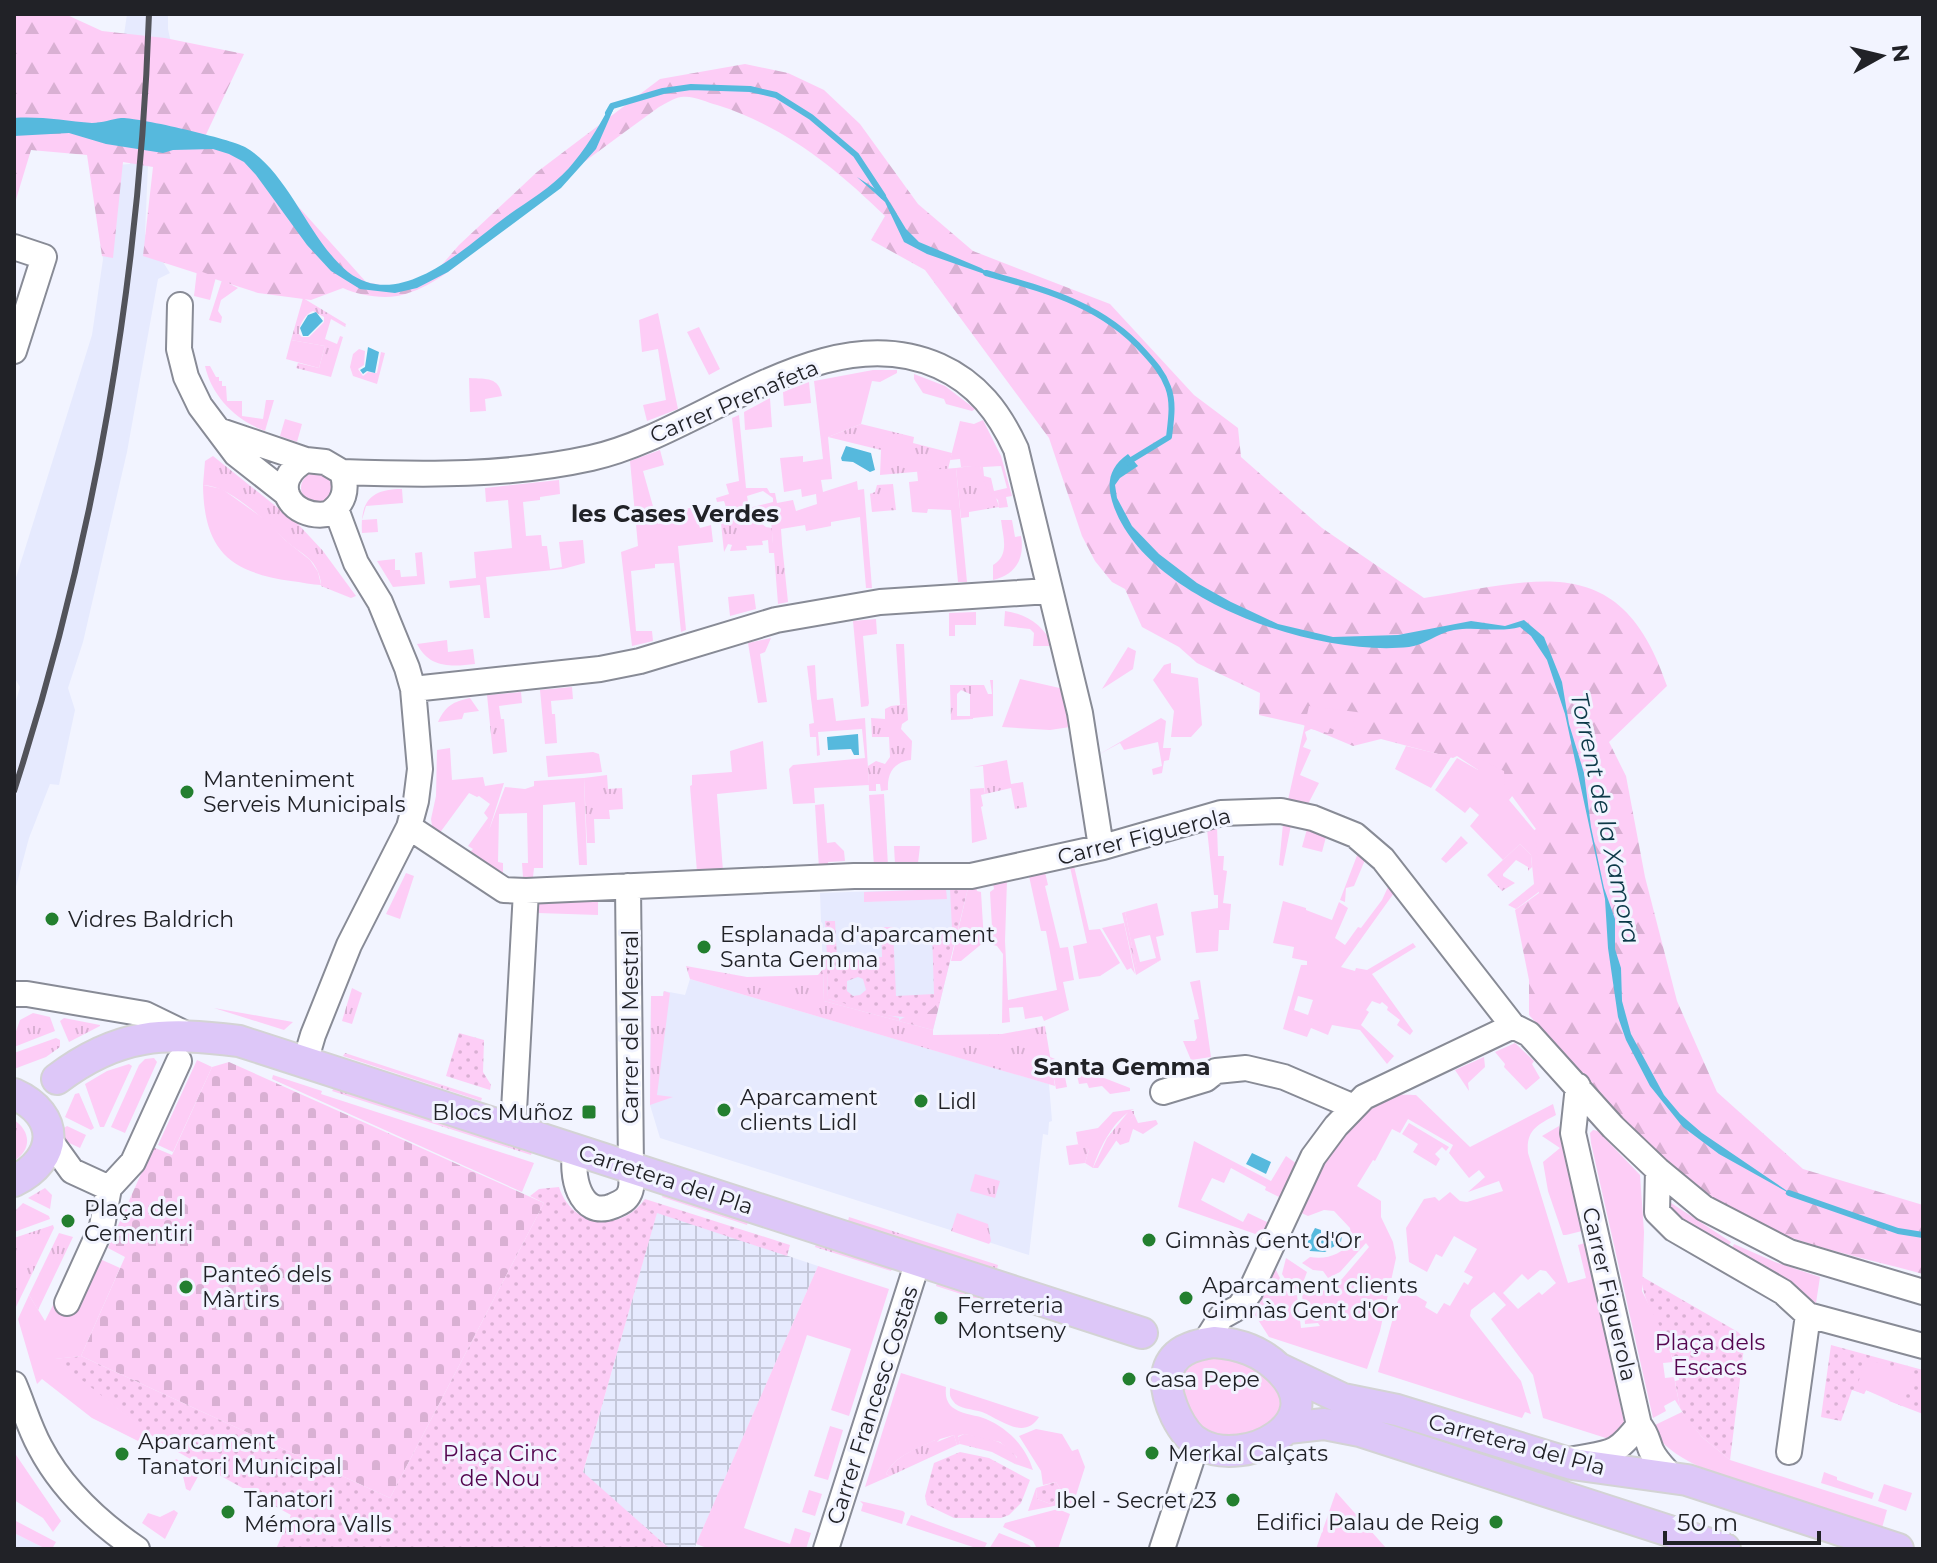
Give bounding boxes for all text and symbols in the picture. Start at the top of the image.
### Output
north arrow [1841,16,1921,96]
text: N [1886,43,1915,64]
street label: Carrer Prenafeta [646,354,823,449]
district label: les Cases Verdes [571,499,779,528]
water label: Torrent de la Xamora [1565,689,1646,946]
place label: Manteniment Serveis Municipals [203,766,406,818]
marker: Manteniment Serveis Municipals [178,783,196,801]
street label: Carrer Figuerola [1055,802,1234,871]
place label: Vidres Baldrich [68,906,234,933]
marker: Vidres Baldrich [43,910,61,928]
place label: Esplanada d'aparcament Santa Gemma [720,921,995,973]
street label: Carrer del Mestral [617,930,644,1124]
marker: Esplanada d'aparcament Santa Gemma [695,938,713,956]
district label: Santa Gemma [1033,1052,1211,1081]
place label: Aparcament clients Lidl [740,1084,878,1136]
place label: Lidl [937,1088,977,1115]
marker: Lidl [912,1092,930,1110]
place label: Blocs Muñoz [432,1099,573,1126]
marker: Aparcament clients Lidl [715,1101,733,1119]
marker: Blocs Muñoz [580,1103,598,1121]
street label: Carretera del Pla [575,1139,757,1220]
place label: Plaça del Cementiri [84,1195,193,1247]
street label: Carrer Figuerola [1576,1205,1643,1384]
marker: Plaça del Cementiri [59,1212,77,1230]
place label: Gimnàs Gent d'Or [1165,1227,1362,1254]
marker: Gimnàs Gent d'Or [1140,1231,1158,1249]
place label: Panteó dels Màrtirs [202,1261,332,1313]
place label: Aparcament clients Gimnàs Gent d'Or [1202,1272,1418,1324]
marker: Panteó dels Màrtirs [177,1278,195,1296]
street label: Carrer Francesc Costas [821,1282,924,1528]
marker: Aparcament clients Gimnàs Gent d'Or [1177,1289,1195,1307]
place label: Ferreteria Montseny [957,1292,1066,1344]
marker: Ferreteria Montseny [932,1309,950,1327]
park label: Plaça dels Escacs [1655,1329,1766,1381]
place label: Casa Pepe [1145,1366,1260,1393]
marker: Casa Pepe [1120,1370,1138,1388]
street label: Carretera del Pla [1425,1408,1608,1481]
place label: Aparcament Tanatori Municipal [138,1428,342,1480]
park label: Plaça Cinc de Nou [443,1440,557,1492]
place label: Merkal Calçats [1168,1440,1328,1467]
marker: Merkal Calçats [1143,1444,1161,1462]
marker: Aparcament Tanatori Municipal [113,1445,131,1463]
place label: Tanatori Mémora Valls [244,1486,392,1538]
place label: Ibel - Secret 23 [1056,1487,1217,1514]
marker: Ibel - Secret 23 [1224,1491,1242,1509]
scale bar [1665,1495,1819,1545]
marker: Tanatori Mémora Valls [219,1503,237,1521]
text: 50 m [1677,1508,1738,1537]
place label: Edifici Palau de Reig [1255,1509,1480,1536]
marker: Edifici Palau de Reig [1487,1513,1505,1531]

